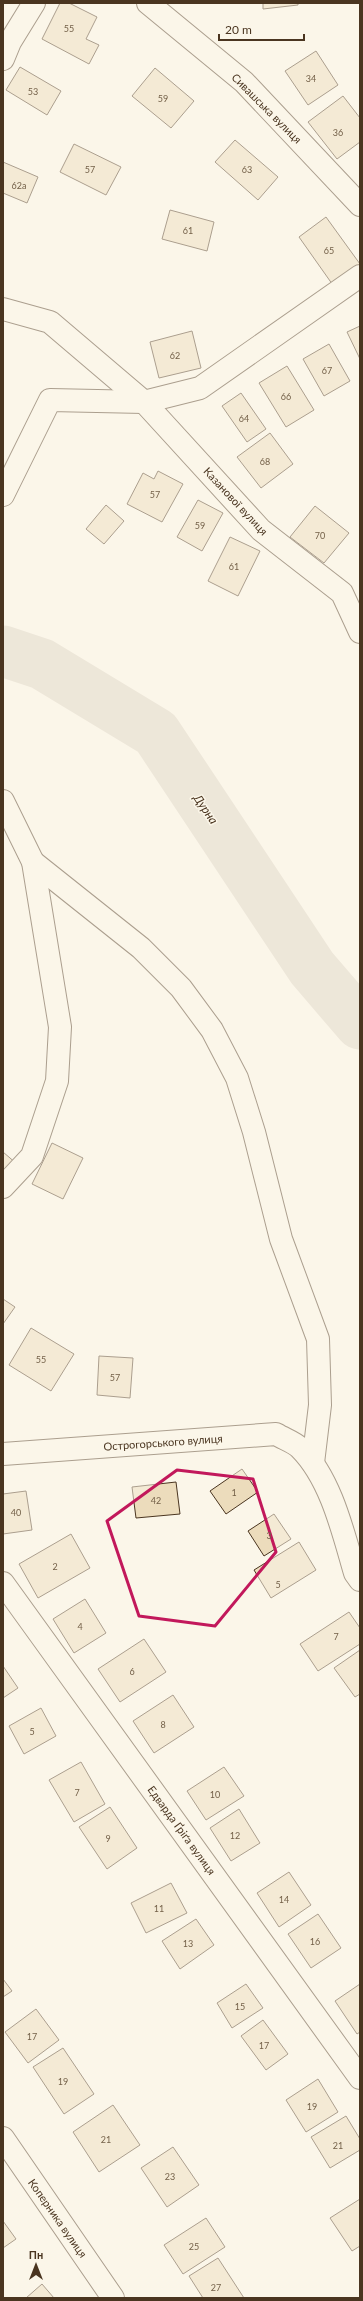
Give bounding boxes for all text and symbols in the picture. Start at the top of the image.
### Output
scale bar [219,16,304,42]
text: 20 m [225,22,252,37]
house number: 55 [64,23,74,34]
street label: Сивашська вулиця [229,70,305,146]
house number: 34 [306,73,316,84]
house number: 53 [28,86,38,97]
house number: 59 [158,93,168,104]
house number: 36 [333,127,343,138]
house number: 57 [85,164,95,175]
house number: 63 [242,164,252,175]
house number: 62а [12,180,26,191]
house number: 61 [183,225,193,236]
house number: 65 [324,245,334,256]
house number: 62 [170,350,180,361]
house number: 67 [322,365,332,376]
house number: 66 [281,391,291,402]
house number: 64 [239,413,249,424]
house number: 68 [260,456,270,467]
street label: Казанової вулиця [201,464,271,538]
house number: 57 [150,489,160,500]
house number: 59 [195,520,205,531]
house number: 70 [315,530,325,541]
house number: 61 [229,561,239,572]
water label: Дурна [190,790,221,827]
house number: 55 [36,1354,46,1365]
house number: 57 [110,1372,120,1383]
street label: Острогорського вулиця [103,1431,223,1453]
house number: 1 [231,1487,237,1498]
house number: 42 [151,1495,161,1506]
house number: 40 [11,1507,21,1518]
house number: 3 [266,1530,272,1541]
house number: 2 [52,1561,58,1572]
house number: 5 [275,1579,281,1590]
house number: 4 [77,1621,83,1632]
house number: 7 [333,1631,339,1642]
house number: 6 [129,1666,135,1677]
house number: 8 [160,1719,166,1730]
house number: 5 [29,1726,35,1737]
street label: Едварда Ґріґа вулиця [145,1783,219,1877]
house number: 7 [74,1787,80,1798]
house number: 10 [210,1789,220,1800]
house number: 12 [230,1830,240,1841]
house number: 9 [105,1833,111,1844]
house number: 14 [279,1894,289,1905]
house number: 11 [154,1903,164,1914]
house number: 16 [310,1936,320,1947]
house number: 13 [183,1938,193,1949]
house number: 15 [235,2001,245,2012]
house number: 17 [27,2031,37,2042]
house number: 17 [259,2040,269,2051]
house number: 19 [58,2076,68,2087]
house number: 19 [307,2101,317,2112]
house number: 21 [101,2134,111,2145]
house number: 21 [333,2140,343,2151]
house number: 23 [165,2171,175,2182]
street label: Коперника вулиця [26,2176,90,2260]
house number: 25 [189,2241,199,2252]
north arrow [16,2245,56,2285]
text: Пн [29,2248,43,2261]
house number: 27 [211,2282,221,2293]

